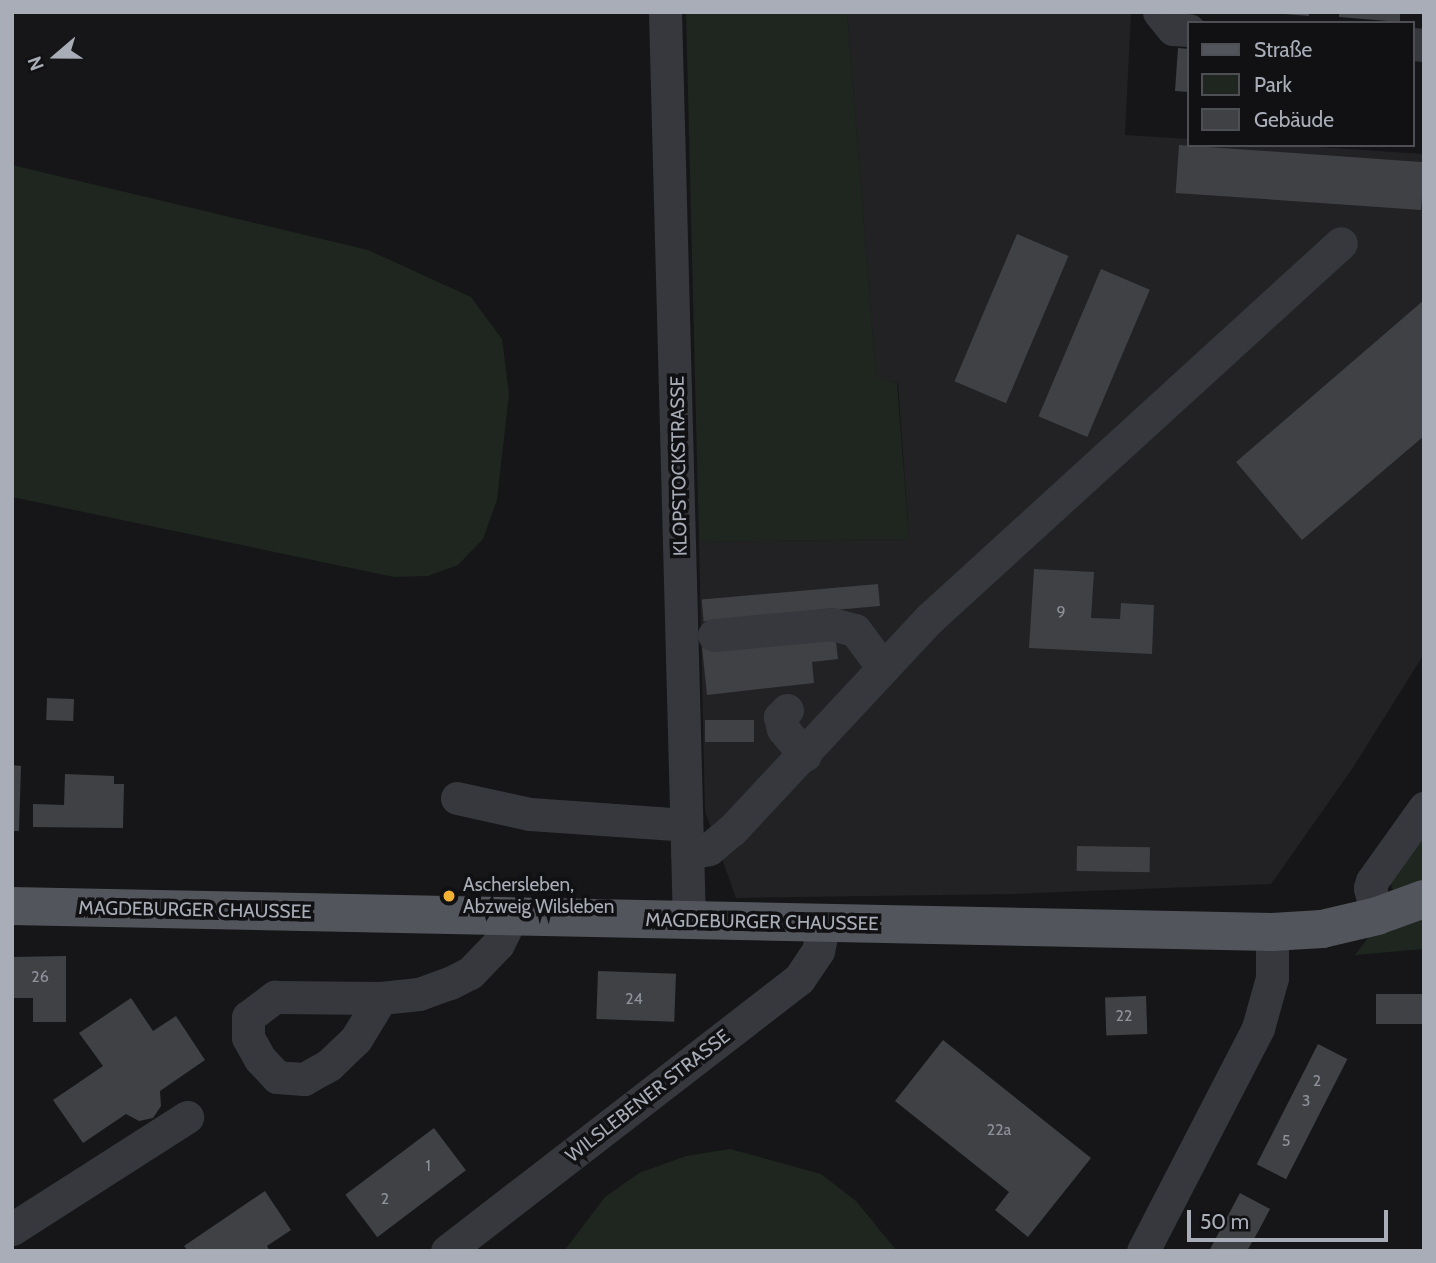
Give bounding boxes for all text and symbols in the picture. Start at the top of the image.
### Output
north arrow [21,21,91,91]
legend [1188,21,1415,147]
text: Straße [1254,37,1312,62]
text: N [23,53,49,74]
text: Park [1254,72,1292,97]
text: Gebäude [1254,107,1334,132]
street label: KLOPSTOCKSTRASSE [666,376,692,556]
house number: 9 [1056,602,1066,622]
place label: Aschersleben, Abzweig Wilsleben [463,874,614,918]
marker: Aschersleben, Abzweig Wilsleben [441,888,457,904]
street label: MAGDEBURGER CHAUSSEE [78,897,312,923]
street label: MAGDEBURGER CHAUSSEE [645,909,879,935]
house number: 26 [31,967,49,987]
house number: 24 [625,989,643,1009]
house number: 22 [1116,1006,1132,1026]
street label: WILSLEBENER STRASSE [561,1025,735,1167]
house number: 2 [1313,1071,1321,1091]
house number: 3 [1302,1091,1310,1111]
house number: 22a [987,1120,1011,1140]
house number: 5 [1282,1131,1290,1151]
house number: 1 [425,1156,431,1176]
house number: 2 [381,1189,389,1209]
scale bar [1191,1196,1392,1240]
text: 50 m [1200,1209,1249,1234]

